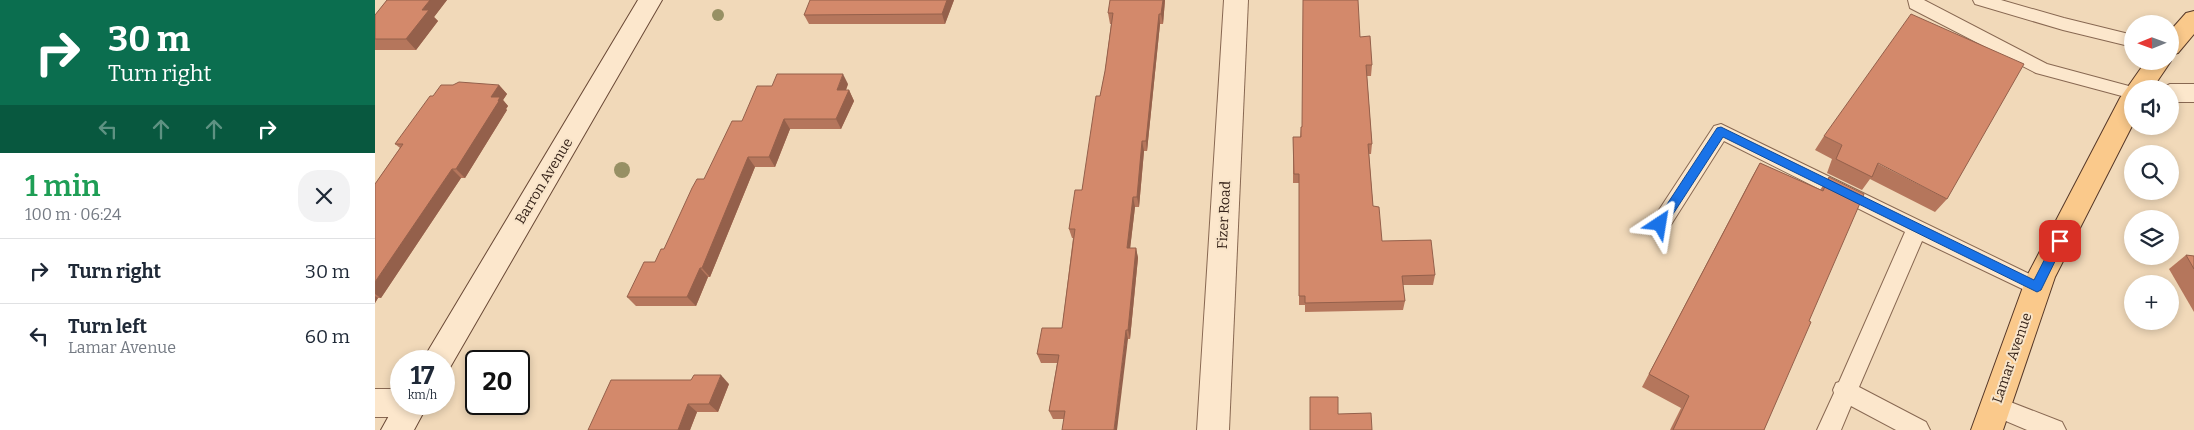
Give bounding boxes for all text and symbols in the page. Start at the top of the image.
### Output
north arrow [2124,15,2179,70]
map controls [2124,15,2179,330]
text: 30 m [108,18,190,60]
icon: right [25,20,90,85]
text: Turn right [108,60,211,87]
button: sound [2124,80,2179,135]
icon: left [94,115,122,143]
icon: ahead [147,115,175,143]
icon: ahead [200,115,228,143]
icon: right [253,115,281,143]
street label: Barron Avenue [512,135,576,227]
button: search [2124,145,2179,200]
text: 1 min [25,168,100,204]
button: close [298,170,350,222]
street label: Fizer Road [1214,181,1234,249]
position arrow [1633,197,1685,249]
text: 100 m · 06:24 [25,205,121,224]
button: layers [2124,210,2179,265]
pin [2039,220,2081,262]
icon: arrive [2046,227,2074,255]
icon: right [25,257,53,285]
text: Turn right [68,260,161,283]
text: 30 m [305,260,350,283]
button: + [2124,275,2179,330]
street label: Lamar Avenue [1989,311,2035,405]
text: Turn left [68,315,147,338]
icon: left [25,322,53,350]
text: 60 m [305,325,350,348]
text: Lamar Avenue [68,338,176,357]
speed limit sign: 20 [465,350,530,415]
text: 17 [410,361,435,391]
text: km/h [408,388,437,402]

